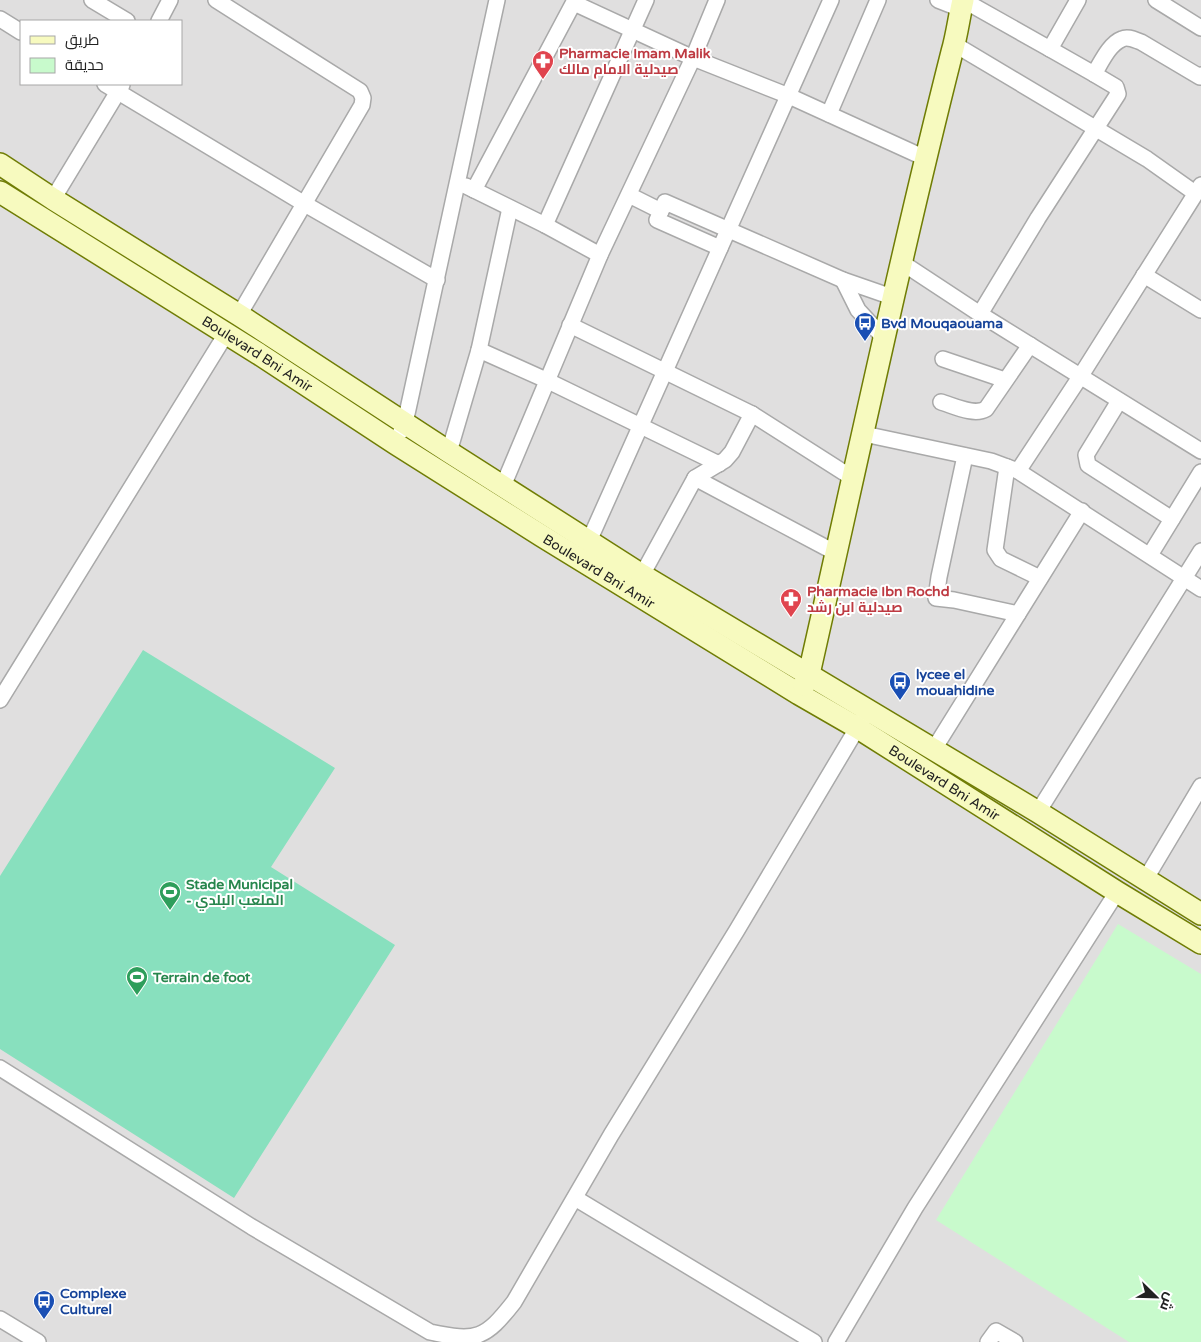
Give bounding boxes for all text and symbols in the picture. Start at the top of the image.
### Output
legend [20,20,182,85]
text: طريق [65,31,99,50]
place label: Pharmacie Imam Malik صيدلية الامام مالك [559,45,711,79]
pharmacy icon: Pharmacie Imam Malik صيدلية الامام مالك [531,49,555,80]
text: حديقة [65,56,104,74]
bus stop icon: Bvd Mouqaouama [853,311,877,342]
street label: Boulevard Bni Amir [199,312,317,396]
place label: Bvd Mouqaouama [881,315,1003,332]
street label: Boulevard Bni Amir [540,530,659,612]
place label: Pharmacie Ibn Rochd صيدلية ابن رشد [807,583,950,616]
pharmacy icon: Pharmacie Ibn Rochd صيدلية ابن رشد [779,587,803,618]
place label: lycee el mouahidine [916,666,995,699]
bus stop icon: lycee el mouahidine [888,670,912,701]
street label: Boulevard Bni Amir [886,741,1004,825]
place label: Stade Municipal - الملعب البلدي [186,876,293,911]
sports icon: Stade Municipal - الملعب البلدي [158,880,182,911]
sports icon: Terrain de foot [125,965,149,996]
place label: Terrain de foot [152,969,251,986]
north arrow [1131,1272,1181,1322]
place label: Complexe Culturel [60,1285,126,1318]
bus stop icon: Complexe Culturel [32,1289,56,1320]
text: ش [1156,1290,1179,1314]

